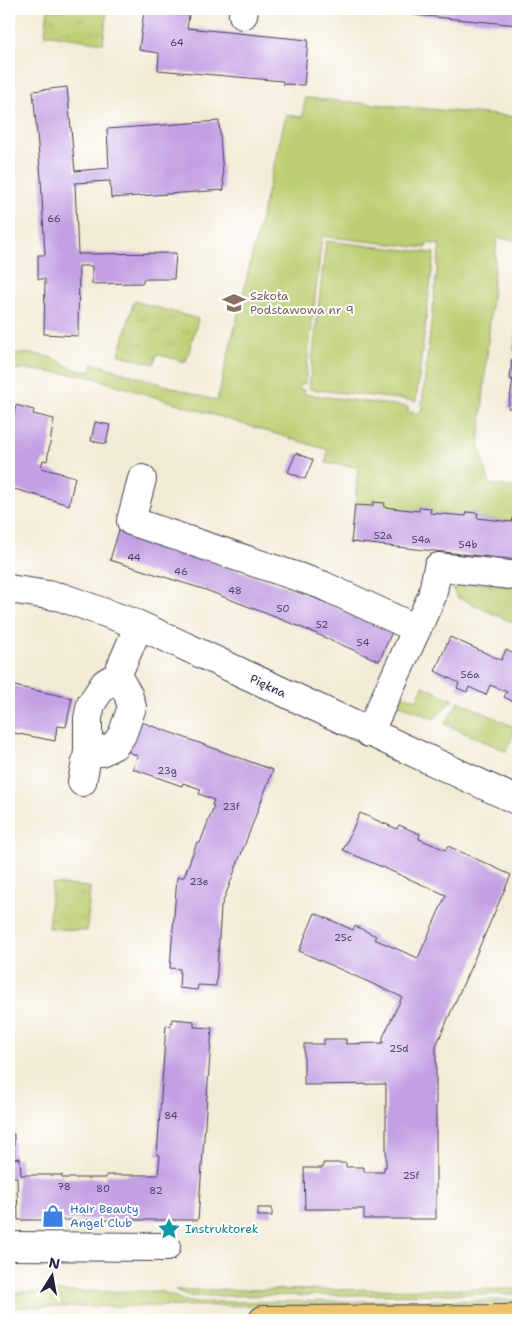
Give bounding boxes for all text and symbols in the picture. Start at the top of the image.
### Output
house number: 64 [170,36,184,49]
house number: 66 [47,212,61,225]
place label: Szkoła Podstawowa nr 9 [250,288,354,318]
school or university icon: Szkoła Podstawowa nr 9 [221,290,247,316]
house number: 52a [374,529,393,542]
house number: 54a [412,533,431,546]
house number: 54b [459,538,477,551]
house number: 44 [127,551,141,564]
house number: 46 [174,565,188,578]
house number: 48 [228,584,242,597]
house number: 50 [276,602,290,615]
house number: 52 [316,618,328,631]
house number: 54 [357,636,369,649]
house number: 56a [460,668,480,681]
street label: Piękna [247,671,289,702]
house number: 23g [157,764,177,777]
house number: 23f [222,800,240,813]
house number: 23e [190,875,209,888]
house number: 25c [334,931,352,944]
house number: 25d [389,1042,409,1055]
house number: 84 [164,1109,178,1122]
house number: 25f [403,1169,420,1182]
house number: 78 [57,1180,71,1193]
house number: 80 [96,1182,110,1195]
house number: 82 [149,1184,163,1197]
place label: Hair Beauty Angel Club [70,1201,139,1231]
shop icon: Hair Beauty Angel Club [40,1203,66,1229]
place icon: Instruktorek [156,1216,182,1242]
place label: Instruktorek [185,1221,259,1237]
north arrow [28,1252,78,1302]
text: N [47,1253,62,1273]

